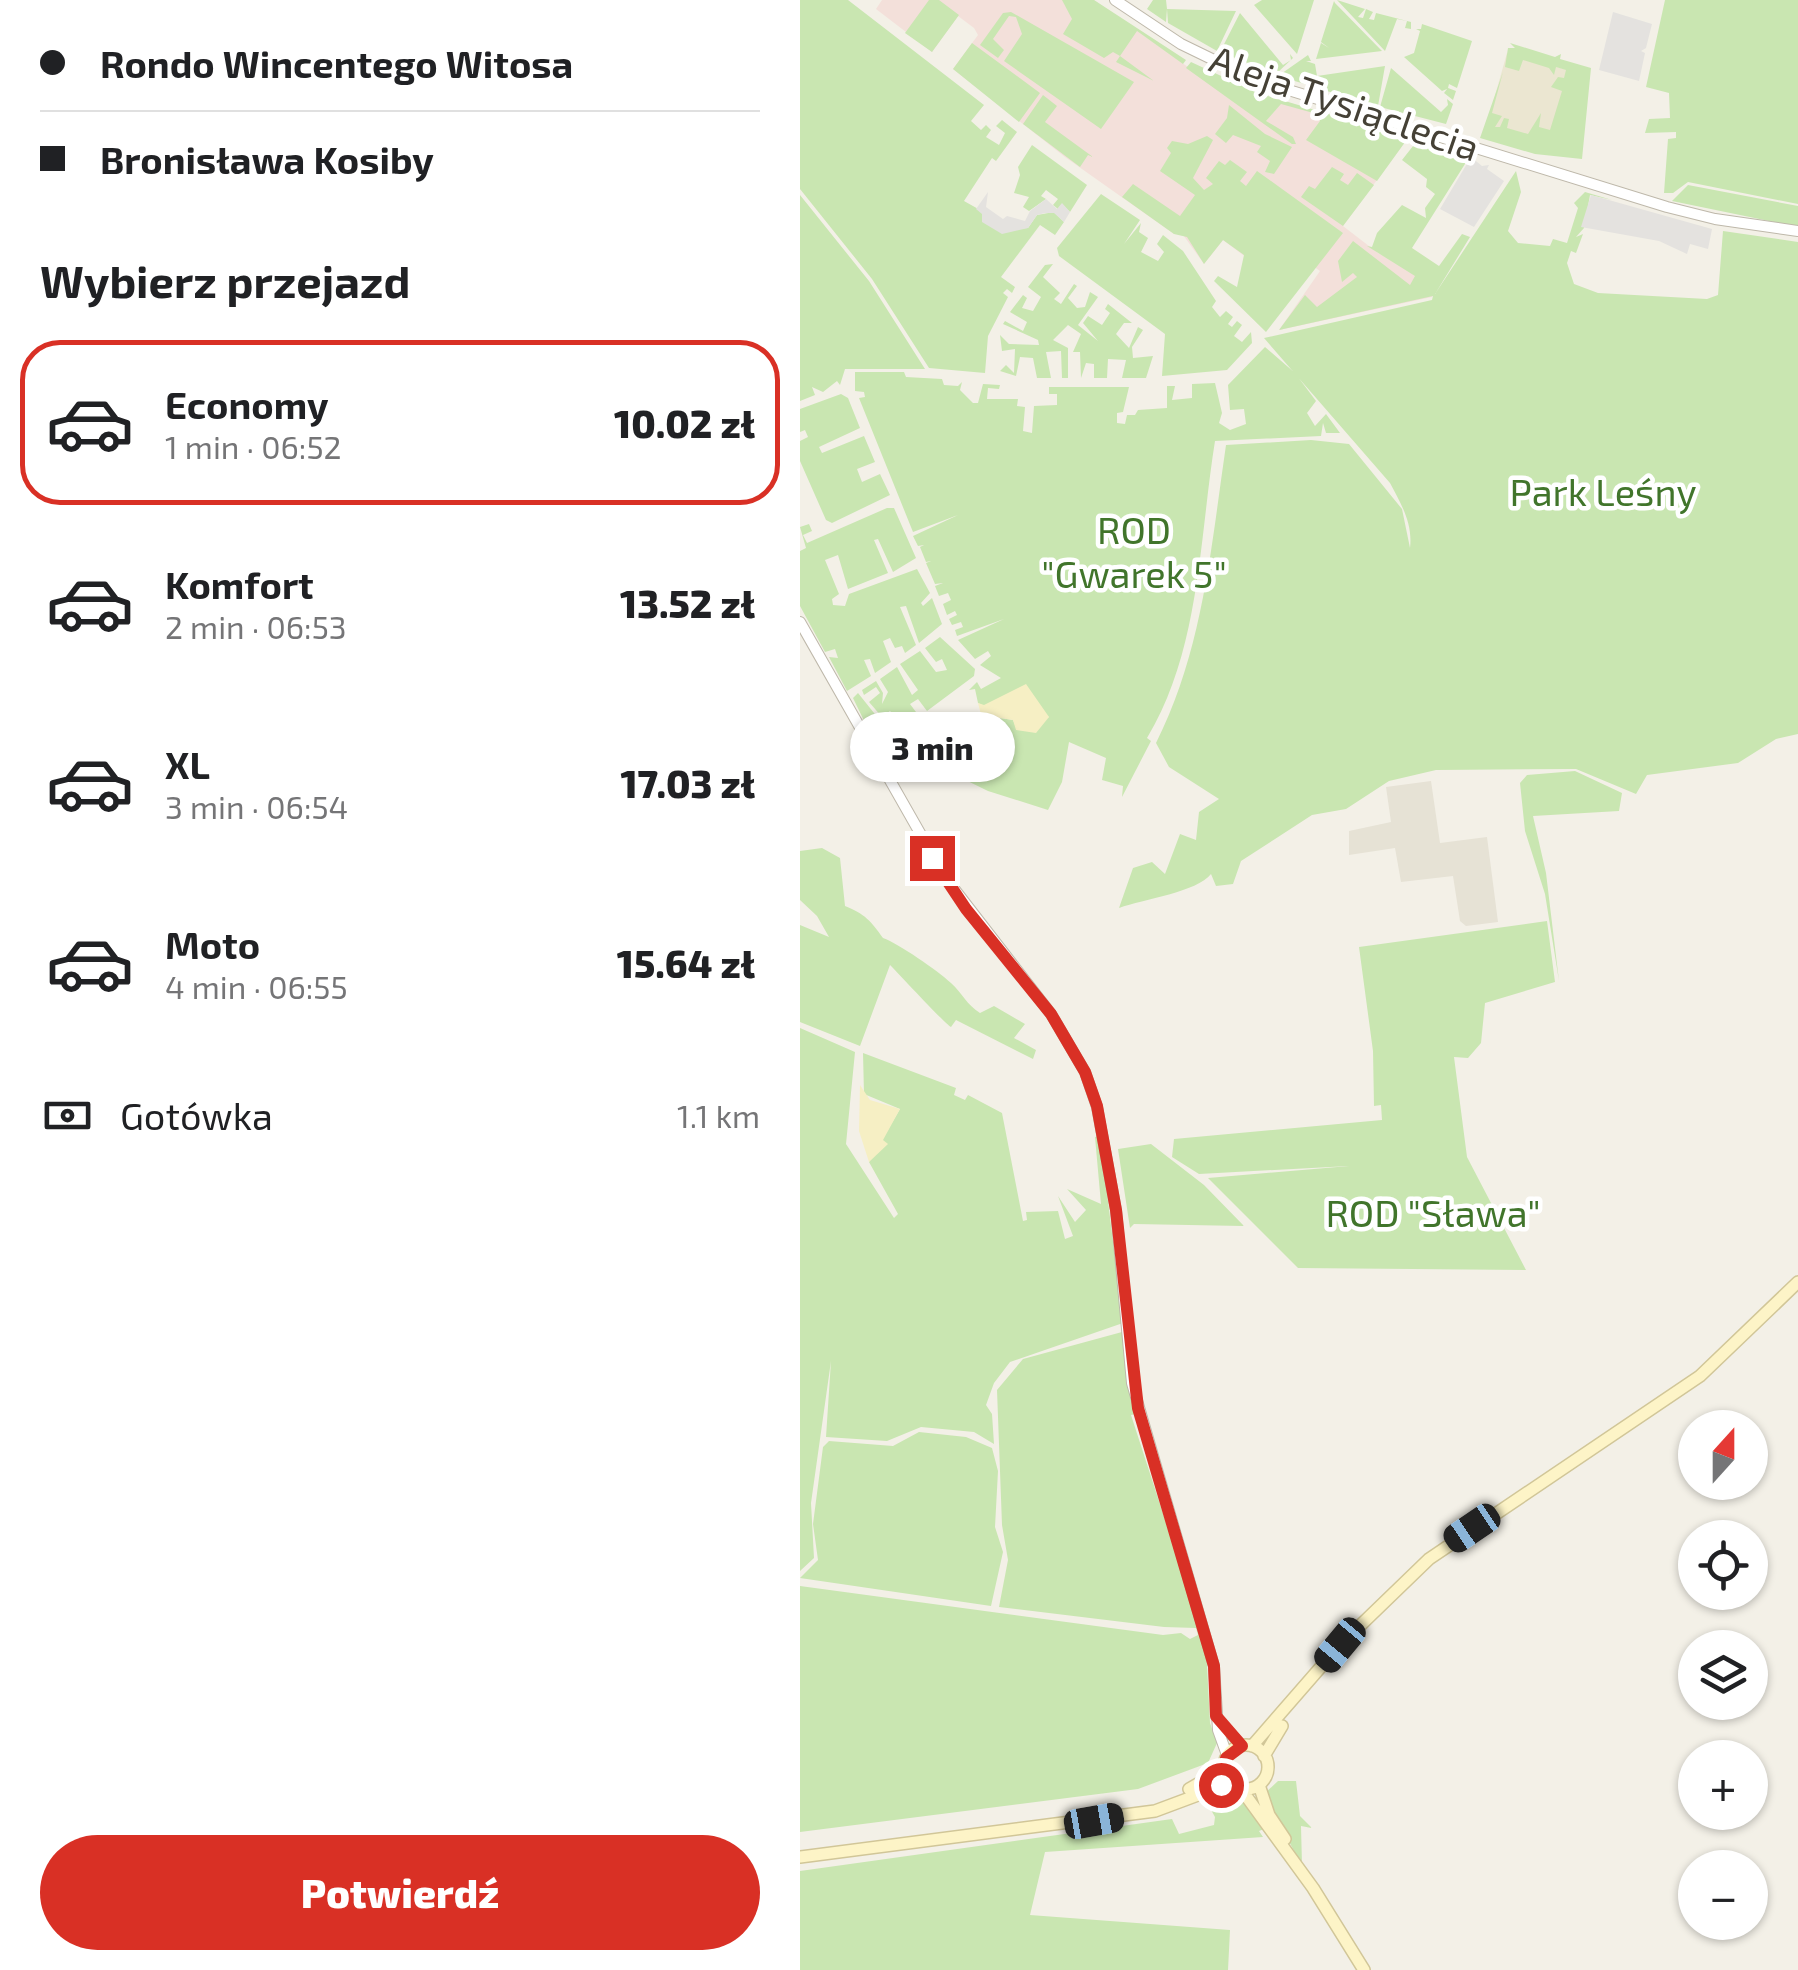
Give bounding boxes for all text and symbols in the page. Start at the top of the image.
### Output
street label: Aleja Tysiąclecia [1204,34,1486,170]
text: Rondo Wincentego Witosa [100,40,573,86]
text: Bronisława Kosiby [100,136,434,182]
text: Wybierz przejazd [40,253,410,307]
icon: car [45,378,135,468]
text: Economy [165,381,329,427]
text: 10.02 zł [614,400,755,446]
text: 1 min · 06:52 [165,427,342,465]
park label: Park Leśny [1509,468,1697,514]
park label: ROD "Gwarek 5" [1041,506,1227,596]
icon: car [45,558,135,648]
text: Komfort [165,561,314,607]
text: 13.52 zł [620,580,755,626]
text: 2 min · 06:53 [165,607,347,645]
callout: 3 min [849,713,1014,783]
text: 3 min [891,728,974,766]
icon: car [45,738,135,828]
text: XL [165,741,210,787]
text: 17.03 zł [620,760,755,806]
text: 3 min · 06:54 [165,787,348,825]
route end [910,836,955,881]
icon: car [45,918,135,1008]
text: Moto [165,921,260,967]
text: 15.64 zł [617,940,755,986]
text: 4 min · 06:55 [165,967,348,1005]
icon: cash [40,1088,95,1143]
text: Gotówka [120,1092,273,1138]
text: 1.1 km [677,1096,760,1134]
park label: ROD "Sława" [1325,1189,1541,1235]
north arrow [1678,1410,1768,1500]
map controls [1678,1410,1768,1940]
car [1439,1499,1505,1557]
button: locate [1678,1520,1768,1610]
car [1309,1612,1371,1678]
button: layers [1678,1630,1768,1720]
button: + [1678,1740,1768,1830]
route start [1199,1763,1244,1808]
car [1062,1801,1126,1841]
button: Potwierdź [40,1835,760,1950]
button: − [1678,1850,1768,1940]

